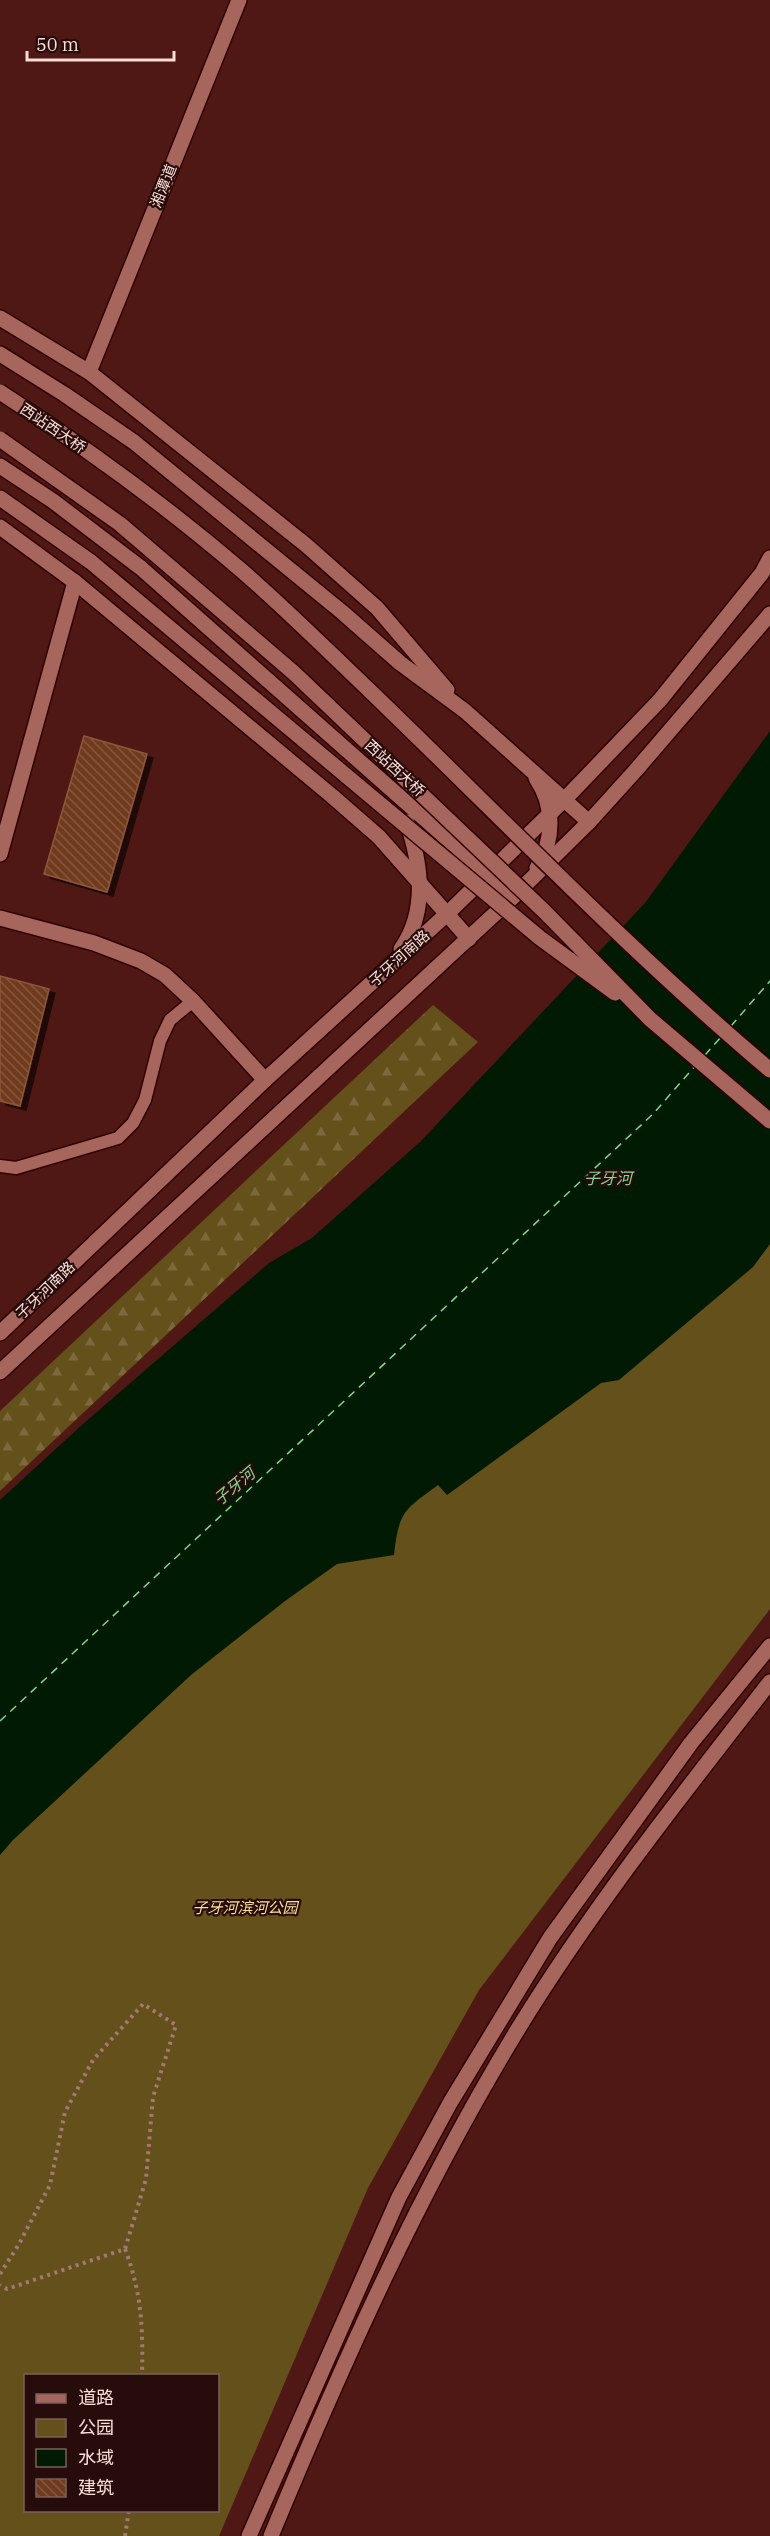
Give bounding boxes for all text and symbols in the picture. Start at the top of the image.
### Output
scale bar [27,24,174,62]
text: 50 m [36,33,79,56]
street label: 湘潭道 [146,162,180,210]
street label: 西站西大桥 [17,399,89,457]
street label: 西站西大桥 [361,735,429,801]
street label: 子牙河南路 [365,926,433,990]
water label: 子牙河 [584,1168,635,1188]
street label: 子牙河南路 [11,1257,79,1323]
water label: 子牙河 [209,1461,261,1509]
park label: 子牙河滨河公园 [192,1898,299,1917]
legend [24,2374,219,2512]
text: 道路 [78,2386,114,2409]
text: 公园 [78,2416,114,2439]
text: 水域 [78,2446,114,2469]
text: 建筑 [78,2476,114,2499]

